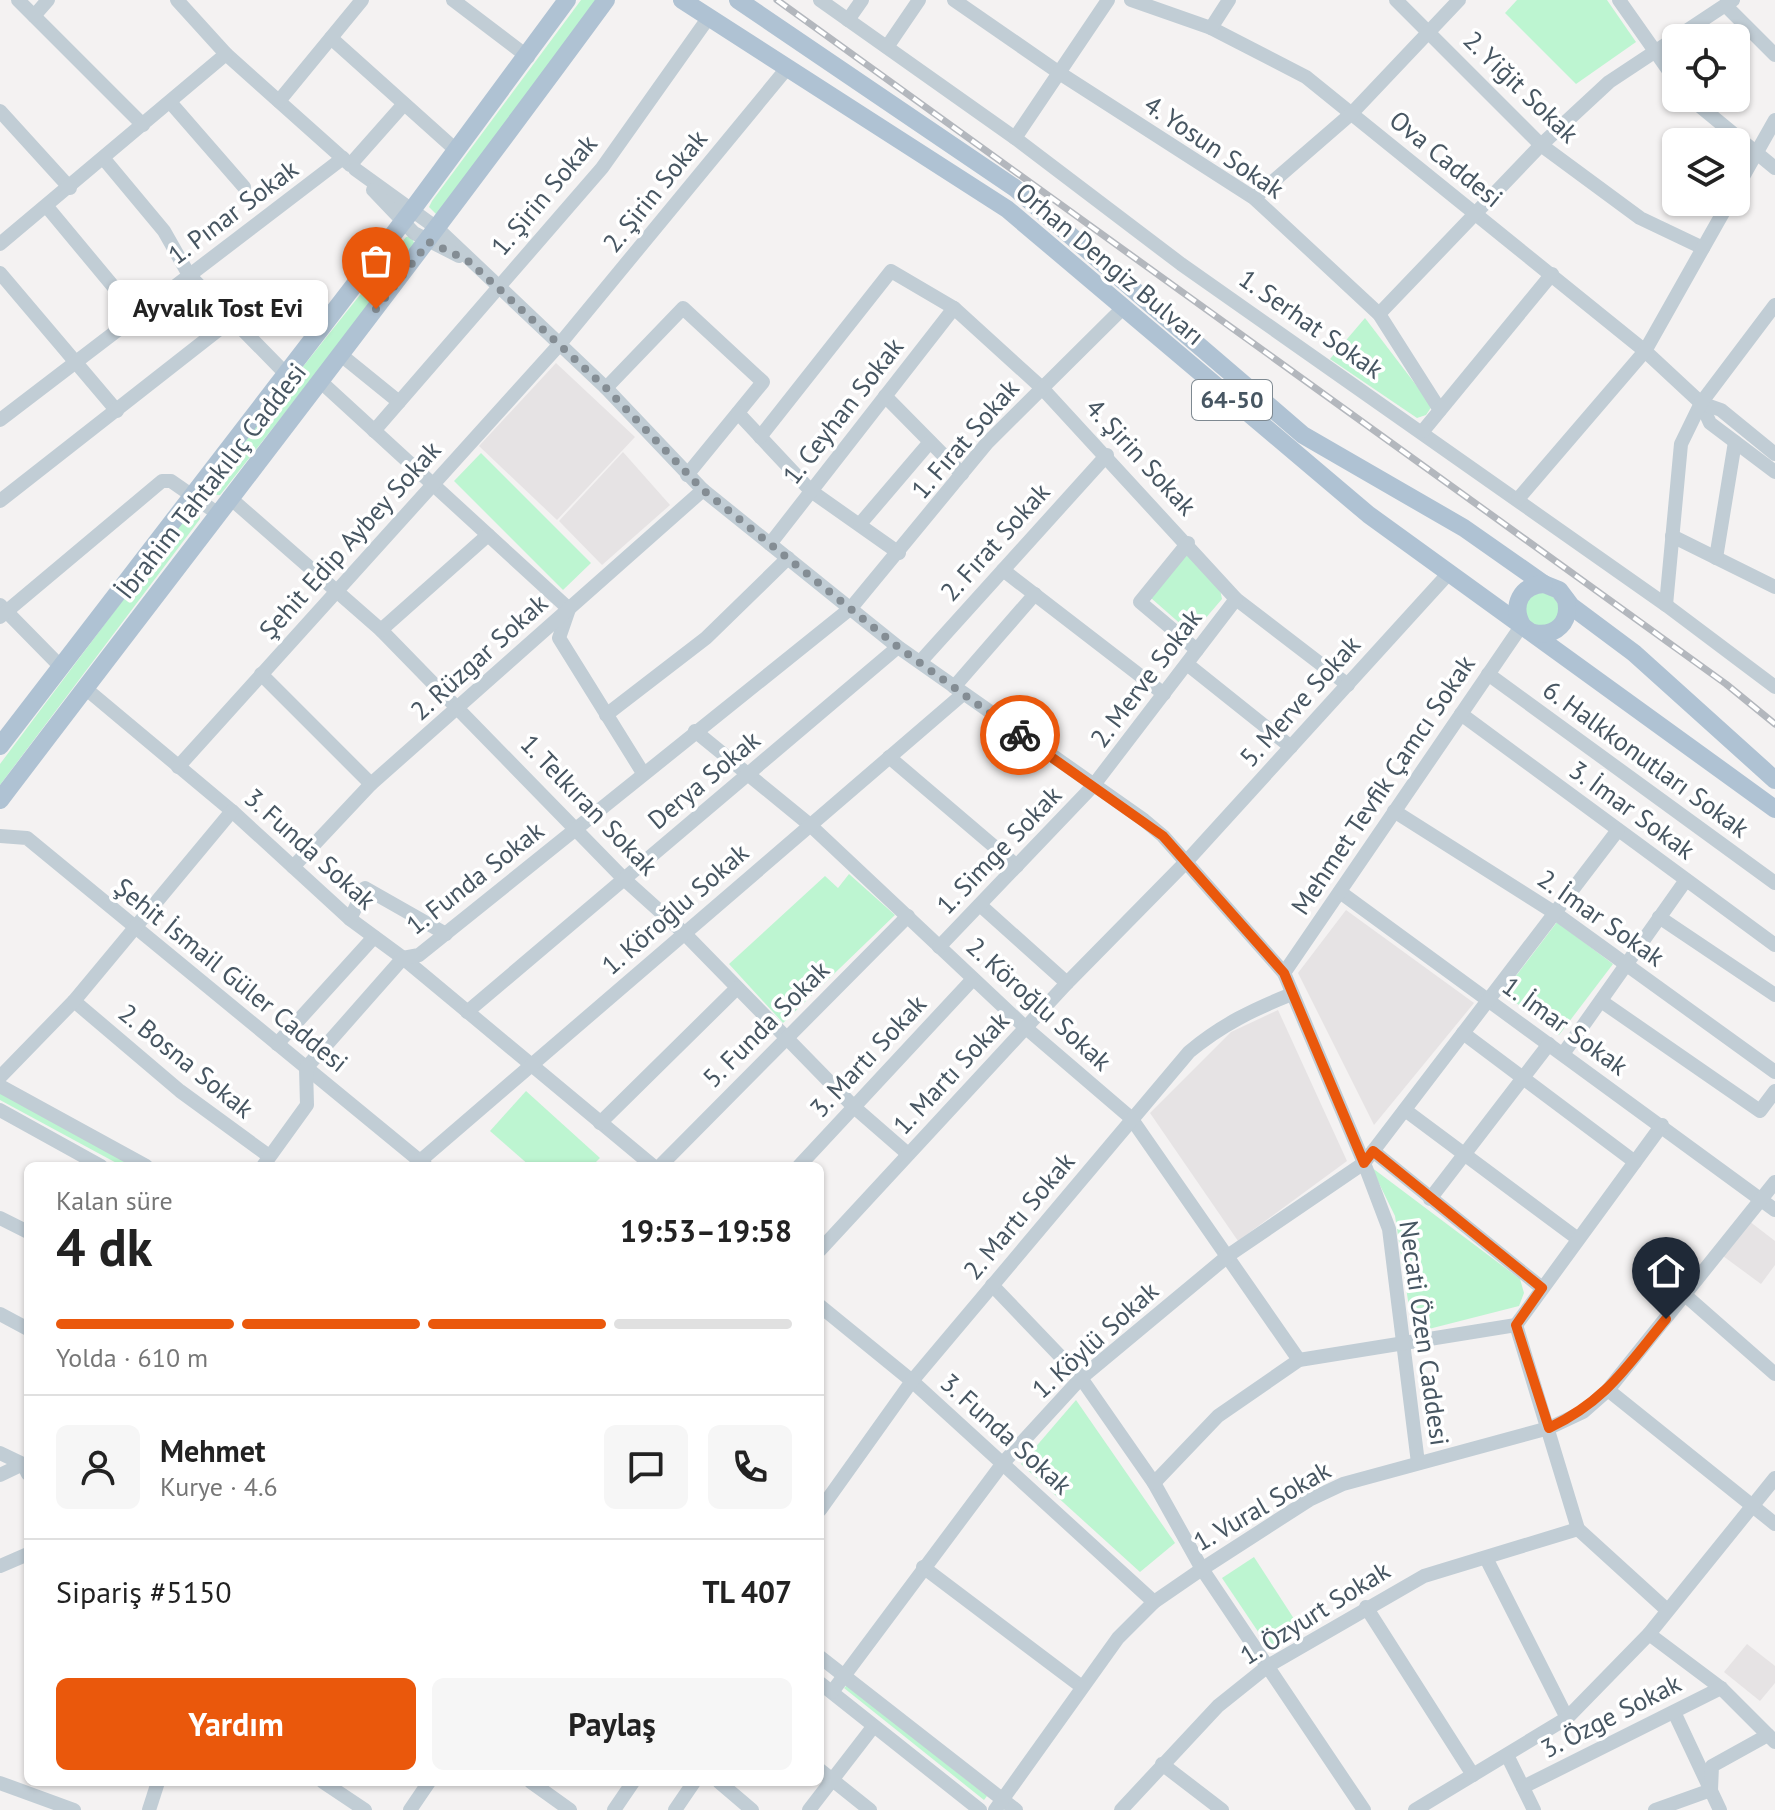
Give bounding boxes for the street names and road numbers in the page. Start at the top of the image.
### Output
street label: 2. Yiğit Sokak [1457,24,1586,150]
street label: 4. Yosun Sokak [1138,88,1291,206]
street label: Ova Caddesi [1383,103,1510,214]
street label: 2. Şirin Sokak [595,122,714,259]
street label: 1. Şirin Sokak [483,127,604,262]
street label: 1. Pınar Sokak [161,152,305,271]
street label: Orhan Dengiz Bulvarı [1009,175,1211,352]
street label: 1. Serhat Sokak [1233,262,1390,386]
street label: 1. Ceyhan Sokak [775,330,910,491]
street label: İbrahim Tahtakılıç Caddesi [108,356,313,605]
street label: 1. Fırat Sokak [904,372,1026,505]
road number: 64-50 [1192,380,1272,420]
street label: 4. Şirin Sokak [1079,391,1204,522]
street label: Şehit Edip Aybey Sokak [252,433,448,646]
street label: 2. Fırat Sokak [933,475,1057,608]
street label: 2. Rüzgar Sokak [403,586,554,727]
street label: 2. Merve Sokak [1083,601,1209,754]
street label: 5. Merve Sokak [1232,628,1368,773]
street label: Mehmet Tevfik Çamcı Sokak [1283,648,1482,921]
street label: 6. Halkkonutları Sokak [1537,673,1756,845]
street label: Derya Sokak [641,723,767,836]
street label: 1. Telkıran Sokak [514,727,665,883]
street label: 3. İmar Sokak [1563,753,1702,867]
street label: 1. Simge Sokak [929,778,1069,921]
street label: 3. Funda Sokak [238,781,383,917]
street label: 1. Funda Sokak [399,813,551,942]
street label: 1. Köroğlu Sokak [594,835,755,981]
street label: 2. İmar Sokak [1531,862,1672,974]
street label: Şehit İsmail Güler Caddesi [108,870,355,1079]
street label: 2. Köroğlu Sokak [960,930,1119,1078]
street label: 5. Funda Sokak [695,953,836,1094]
street label: 1. İmar Sokak [1496,969,1635,1083]
street label: 3. Martı Sokak [802,987,933,1124]
street label: 2. Bosna Sokak [112,996,261,1125]
street label: 1. Martı Sokak [885,1004,1016,1141]
street label: 2. Martı Sokak [956,1145,1082,1286]
street label: Necati Özen Caddesi [1392,1218,1457,1448]
street label: 1. Köylü Sokak [1025,1274,1165,1405]
street label: 3. Funda Sokak [934,1366,1079,1502]
street label: 1. Vural Sokak [1187,1453,1337,1558]
street label: 1. Özyurt Sokak [1234,1553,1396,1672]
street label: 3. Özge Sokak [1535,1666,1687,1765]

